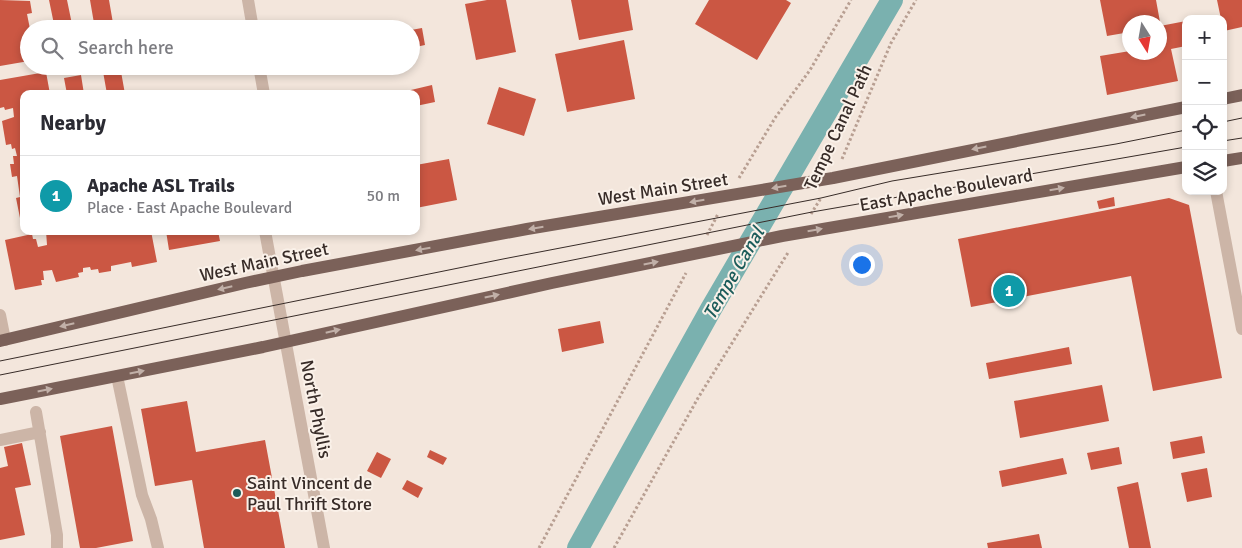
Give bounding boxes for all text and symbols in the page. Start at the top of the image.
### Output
north arrow [1122,15,1167,60]
map controls [1182,15,1227,195]
button: + [1182,15,1227,60]
search box [20,20,420,75]
icon: search [38,34,66,62]
text: Search here [78,36,174,60]
button: − [1182,60,1227,105]
street label: Tempe Canal Path [799,61,877,193]
button: locate [1182,105,1227,150]
text: Nearby [40,110,106,136]
one-way arrow [1130,113,1146,121]
one-way arrow [970,145,986,153]
button: layers [1182,150,1227,195]
street label: East Apache Boulevard [858,164,1034,216]
street label: West Main Street [597,168,729,210]
text: Apache ASL Trails [87,174,235,198]
one-way arrow [770,184,786,192]
one-way arrow [1049,185,1065,193]
text: 1 [52,186,60,206]
text: 50 m [366,186,400,206]
text: Place · East Apache Boulevard [87,198,292,218]
one-way arrow [688,198,704,206]
one-way arrow [889,212,905,220]
water label: Tempe Canal [698,222,771,324]
one-way arrow [528,224,544,232]
one-way arrow [808,226,824,234]
street label: West Main Street [198,238,330,286]
one-way arrow [415,245,431,253]
your location [849,252,875,278]
one-way arrow [643,259,658,267]
pin: 1 [993,272,1025,310]
one-way arrow [218,284,233,292]
one-way arrow [484,292,499,300]
one-way arrow [60,321,75,329]
one-way arrow [326,327,341,335]
street label: North Phyllis [296,358,336,460]
one-way arrow [130,367,146,375]
one-way arrow [37,386,53,394]
place label: Saint Vincent de Paul Thrift Store [247,472,372,515]
marker: Saint Vincent de Paul Thrift Store [231,487,243,499]

